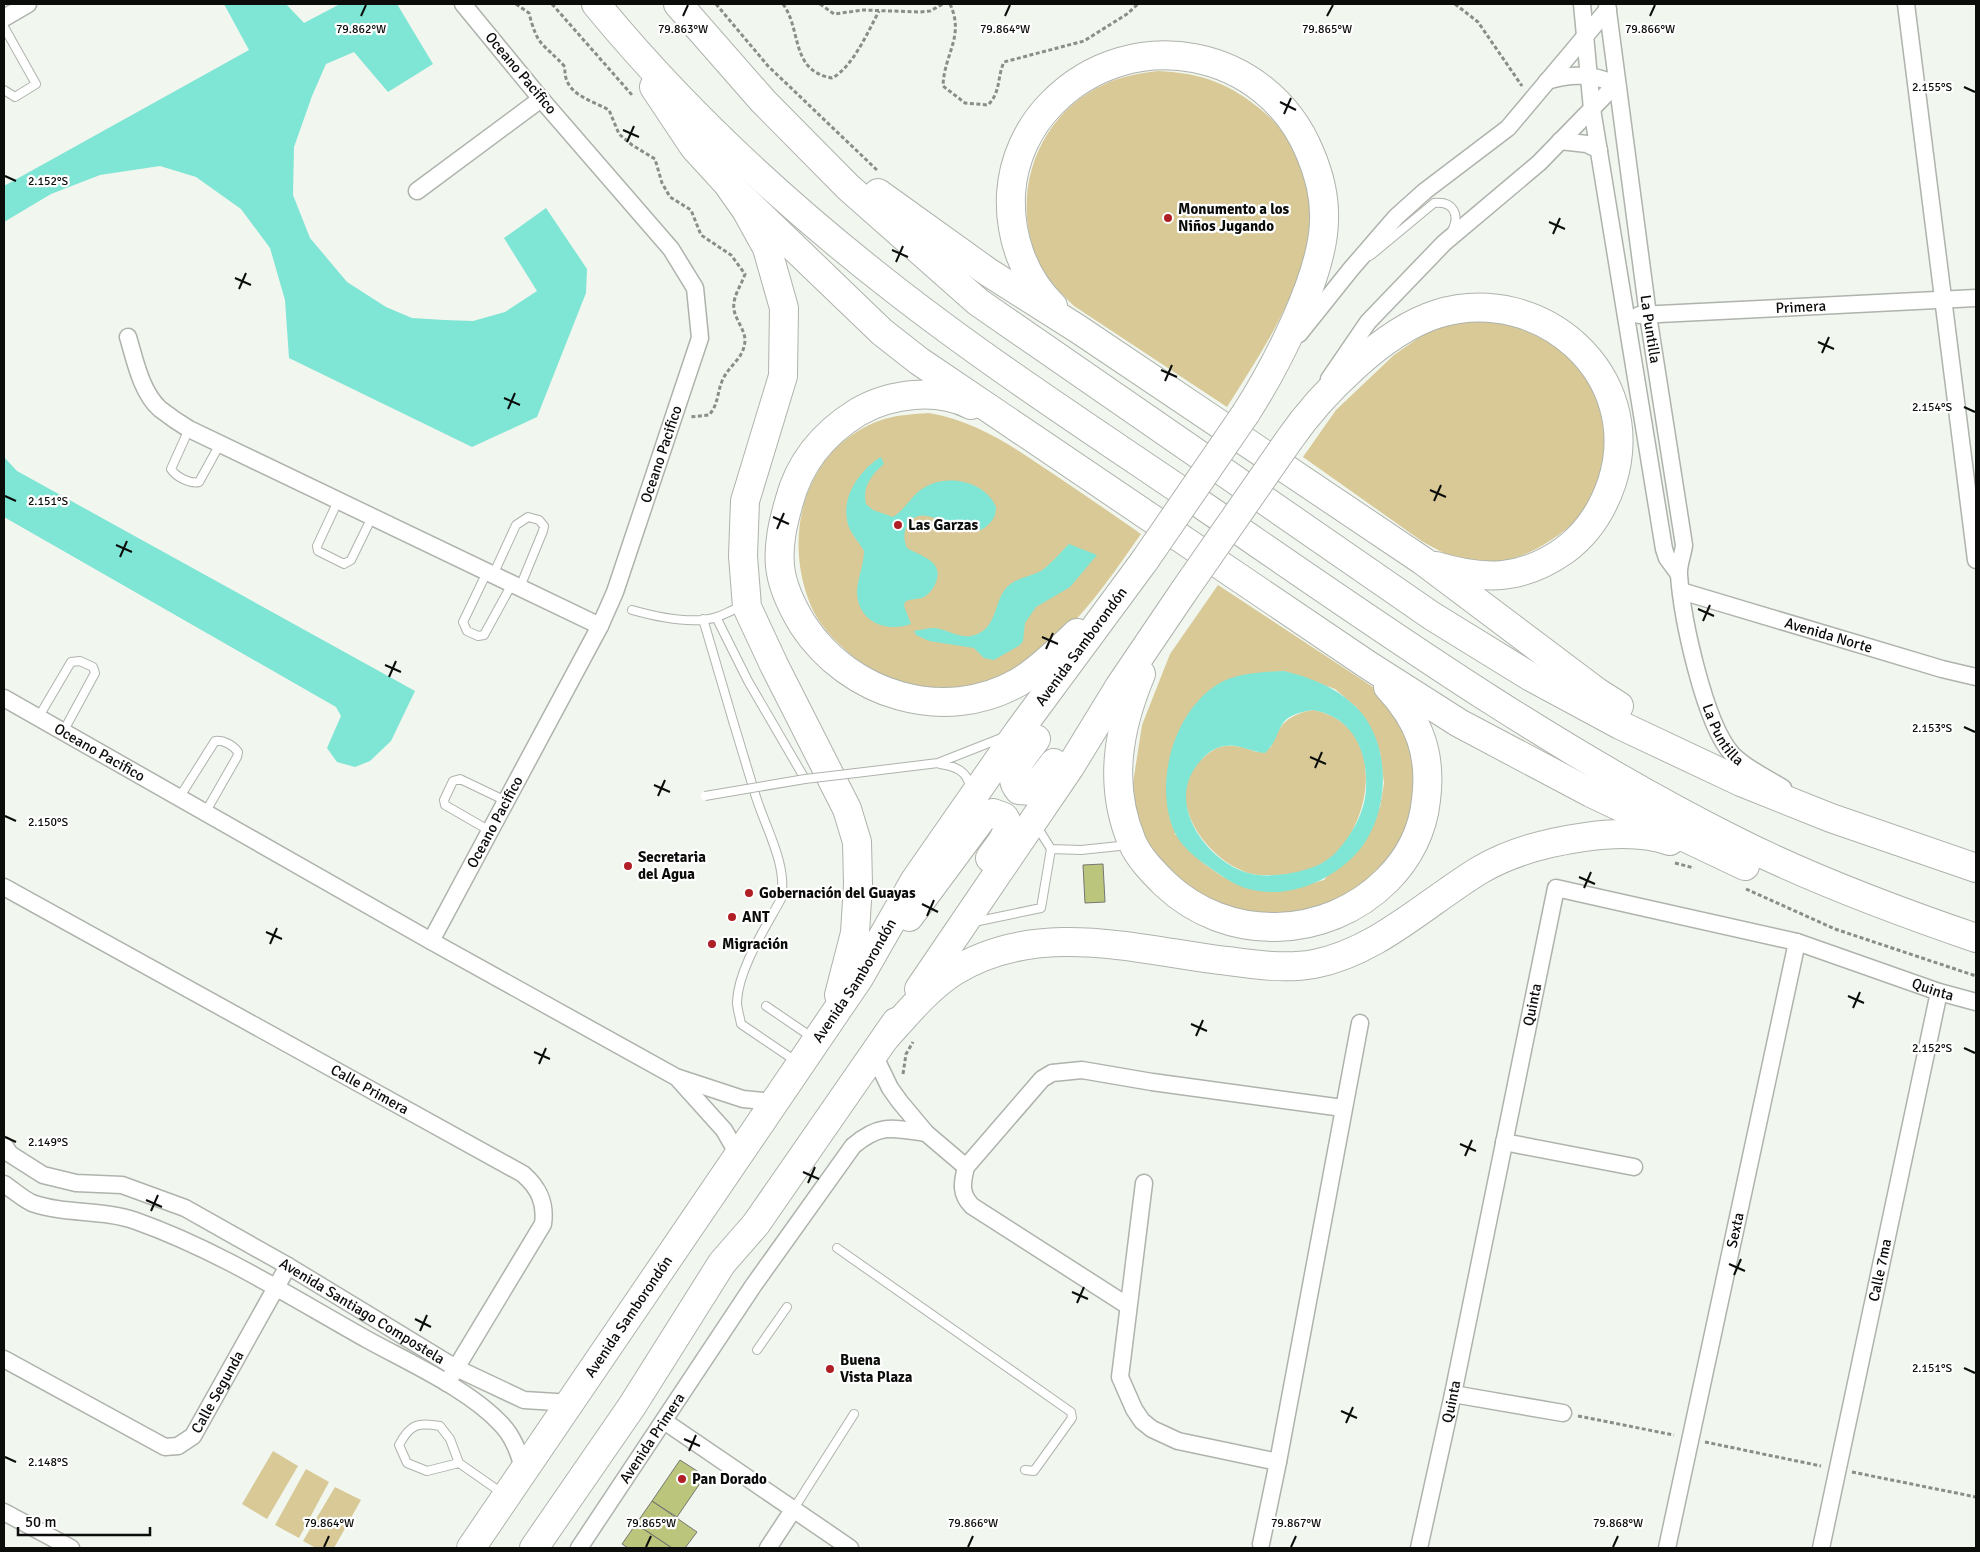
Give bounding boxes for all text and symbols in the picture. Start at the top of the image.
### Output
text: 79.862°W [336,22,386,37]
text: 79.863°W [658,22,708,37]
text: 79.864°W [980,22,1030,37]
text: 79.865°W [1302,22,1352,37]
text: 79.866°W [1625,22,1675,37]
street label: Oceano Pacifico [481,28,561,118]
text: 2.155°S [1912,80,1952,95]
text: 2.152°S [28,174,68,189]
place label: Monumento a los Niños Jugando [1178,200,1290,235]
marker: Monumento a los Niños Jugando [1162,212,1174,224]
street label: La Puntilla [1636,294,1664,365]
street label: Primera [1775,297,1827,317]
text: 2.154°S [1912,400,1952,415]
street label: Oceano Pacifico [636,403,686,505]
text: 2.151°S [28,494,68,509]
place label: Las Garzas [908,516,978,534]
marker: Las Garzas [892,519,904,531]
street label: Avenida Samborondón [1031,584,1131,709]
street label: Avenida Norte [1783,613,1875,657]
street label: La Puntilla [1698,701,1747,770]
street label: Oceano Pacifico [51,719,148,785]
text: 2.153°S [1912,721,1952,736]
street label: Oceano Pacifico [463,773,527,871]
text: 2.150°S [28,815,68,830]
place label: Secretaria del Agua [638,848,706,883]
marker: Secretaria del Agua [622,860,634,872]
place label: Gobernación del Guayas [759,884,916,902]
marker: Gobernación del Guayas [743,887,755,899]
place label: ANT [742,908,770,926]
marker: ANT [726,911,738,923]
street label: Avenida Samborondón [809,915,900,1046]
place label: Migración [722,935,788,953]
marker: Migración [706,938,718,950]
street label: Quinta [1909,974,1956,1005]
street label: Quinta [1519,982,1545,1028]
text: 2.152°S [1912,1041,1952,1056]
street label: Calle Primera [328,1060,412,1118]
text: 2.149°S [28,1135,68,1150]
street label: Sexta [1723,1211,1748,1250]
street label: Calle 7ma [1865,1237,1895,1303]
street label: Avenida Samborondón [581,1252,676,1381]
street label: Avenida Santiago Compostela [276,1254,448,1368]
street label: Calle Segunda [187,1348,248,1436]
place label: Buena Vista Plaza [840,1351,913,1386]
text: 2.151°S [1912,1361,1952,1376]
marker: Buena Vista Plaza [824,1363,836,1375]
street label: Quinta [1438,1379,1465,1424]
street label: Avenida Primera [616,1389,689,1487]
text: 2.148°S [28,1455,68,1470]
place label: Pan Dorado [692,1470,767,1488]
marker: Pan Dorado [676,1473,688,1485]
scale bar [18,1504,150,1536]
text: 50 m [25,1513,56,1531]
text: 79.864°W [304,1516,354,1531]
text: 79.865°W [626,1516,676,1531]
text: 79.866°W [948,1516,998,1531]
text: 79.867°W [1271,1516,1321,1531]
text: 79.868°W [1593,1516,1643,1531]

